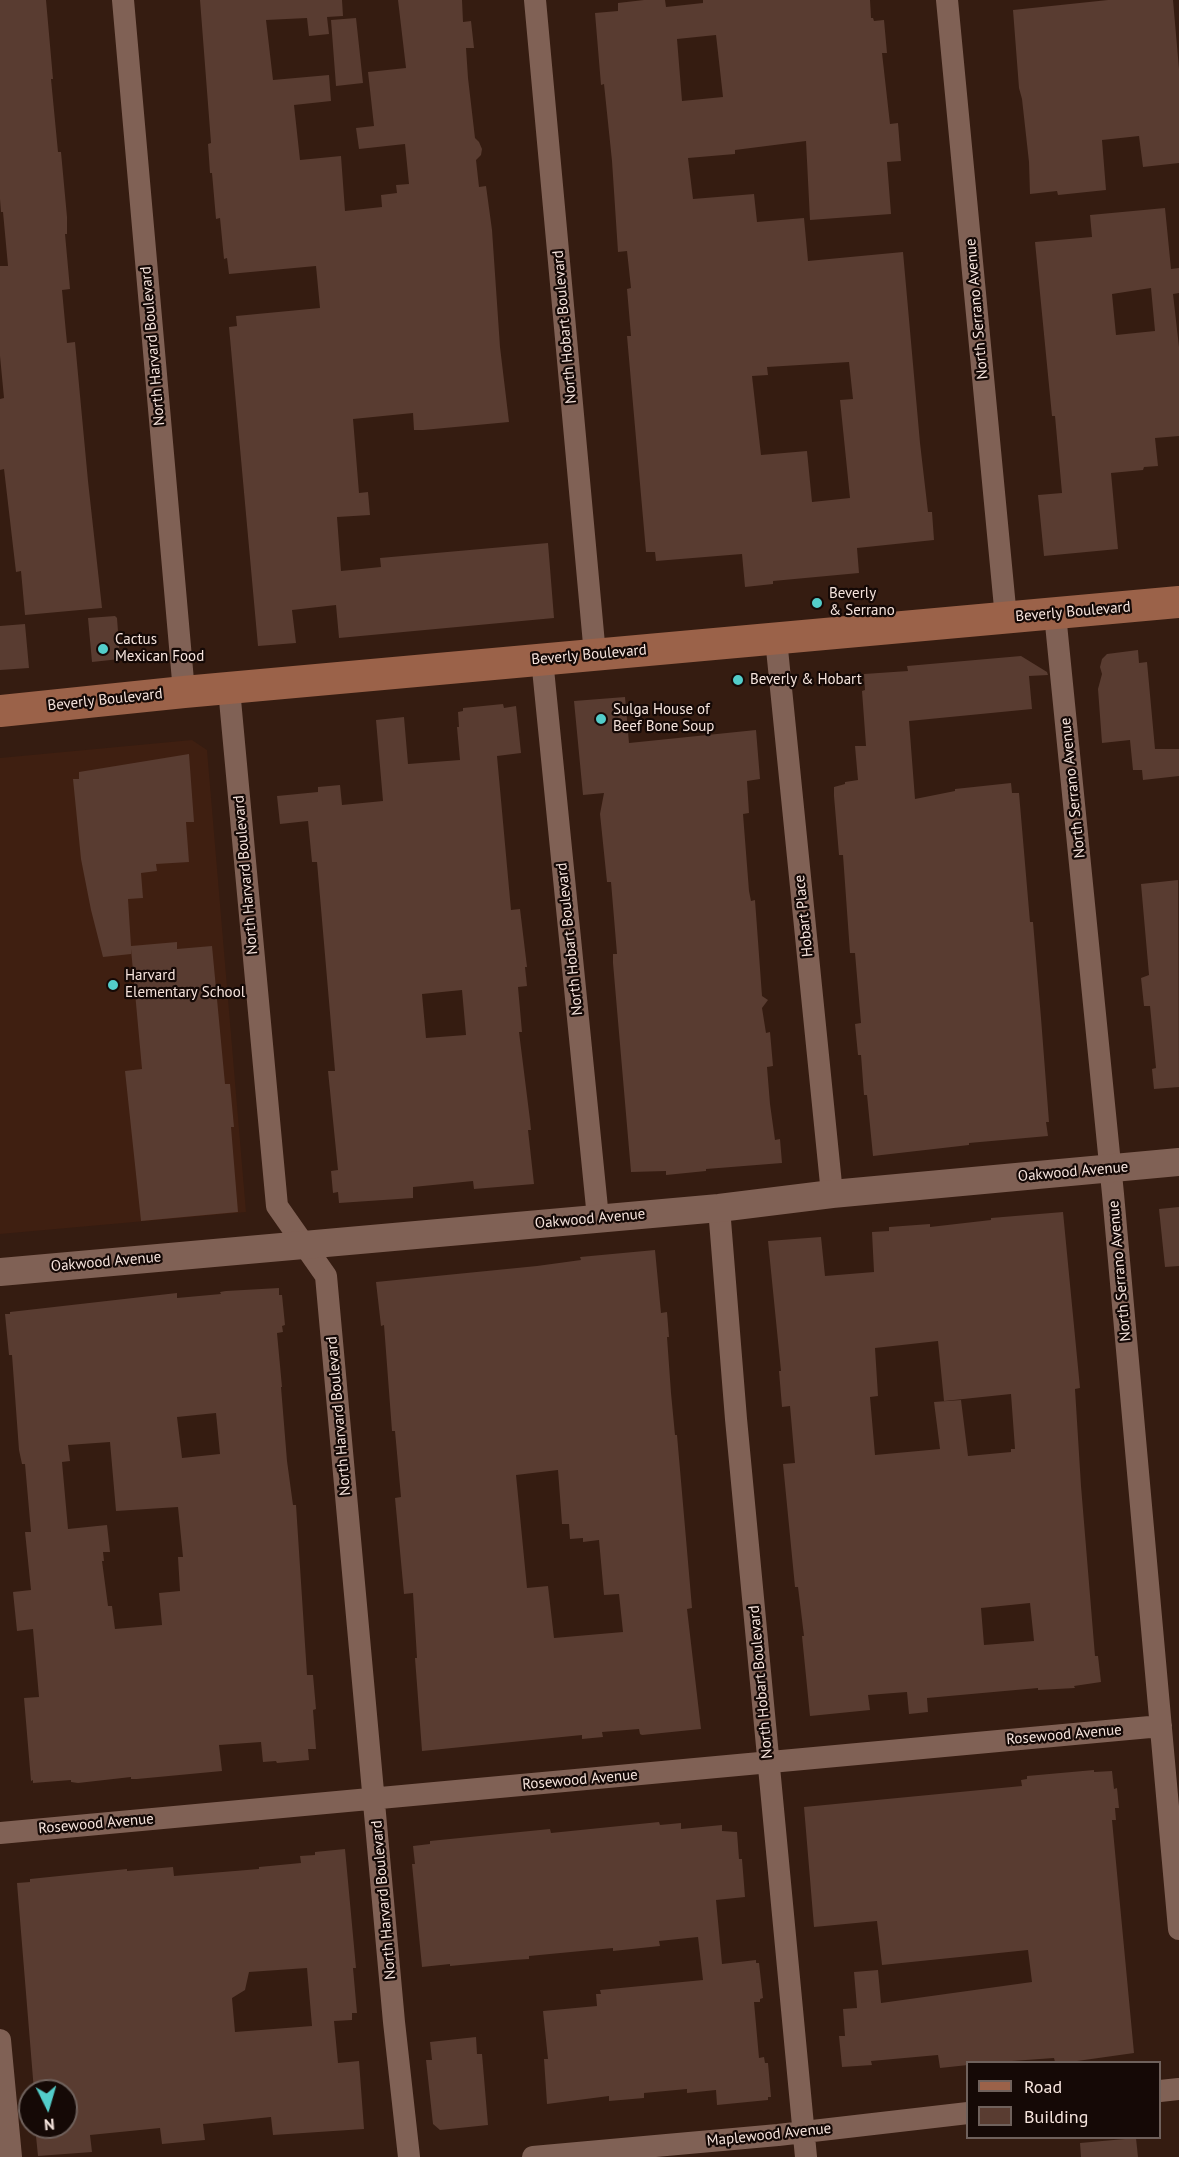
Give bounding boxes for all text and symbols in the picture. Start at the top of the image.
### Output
street label: North Serrano Avenue [962,238,992,380]
street label: North Hobart Boulevard [549,250,581,404]
street label: North Harvard Boulevard [137,266,169,426]
place label: Beverly & Serrano [829,585,895,620]
marker: Beverly & Serrano [810,596,824,610]
street label: Beverly Boulevard [1015,598,1131,626]
place label: Cactus Mexican Food [115,631,204,666]
street label: Beverly Boulevard [531,641,647,669]
marker: Cactus Mexican Food [96,642,110,656]
place label: Beverly & Hobart [750,671,862,689]
marker: Beverly & Hobart [731,673,745,687]
street label: Beverly Boulevard [47,685,163,715]
place label: Sulga House of Beef Bone Soup [613,701,714,736]
marker: Sulga House of Beef Bone Soup [594,712,608,726]
street label: North Serrano Avenue [1057,717,1089,859]
street label: North Harvard Boulevard [230,795,262,955]
street label: North Hobart Boulevard [553,862,587,1016]
street label: Hobart Place [791,874,817,958]
place label: Harvard Elementary School [125,967,245,1002]
marker: Harvard Elementary School [106,978,120,992]
street label: Oakwood Avenue [1017,1158,1129,1186]
street label: North Serrano Avenue [1105,1200,1135,1342]
street label: Oakwood Avenue [534,1205,646,1233]
street label: Oakwood Avenue [50,1248,162,1276]
street label: North Harvard Boulevard [323,1336,355,1496]
street label: North Hobart Boulevard [745,1605,777,1759]
street label: Rosewood Avenue [1005,1721,1123,1749]
street label: Rosewood Avenue [521,1766,639,1794]
street label: Rosewood Avenue [37,1810,155,1838]
street label: North Harvard Boulevard [368,1820,400,1980]
legend [966,2061,1161,2139]
text: Road [1024,2075,1062,2098]
north arrow [18,2079,78,2139]
text: Building [1024,2105,1088,2128]
text: N [43,2115,56,2135]
street label: Maplewood Avenue [706,2120,832,2150]

